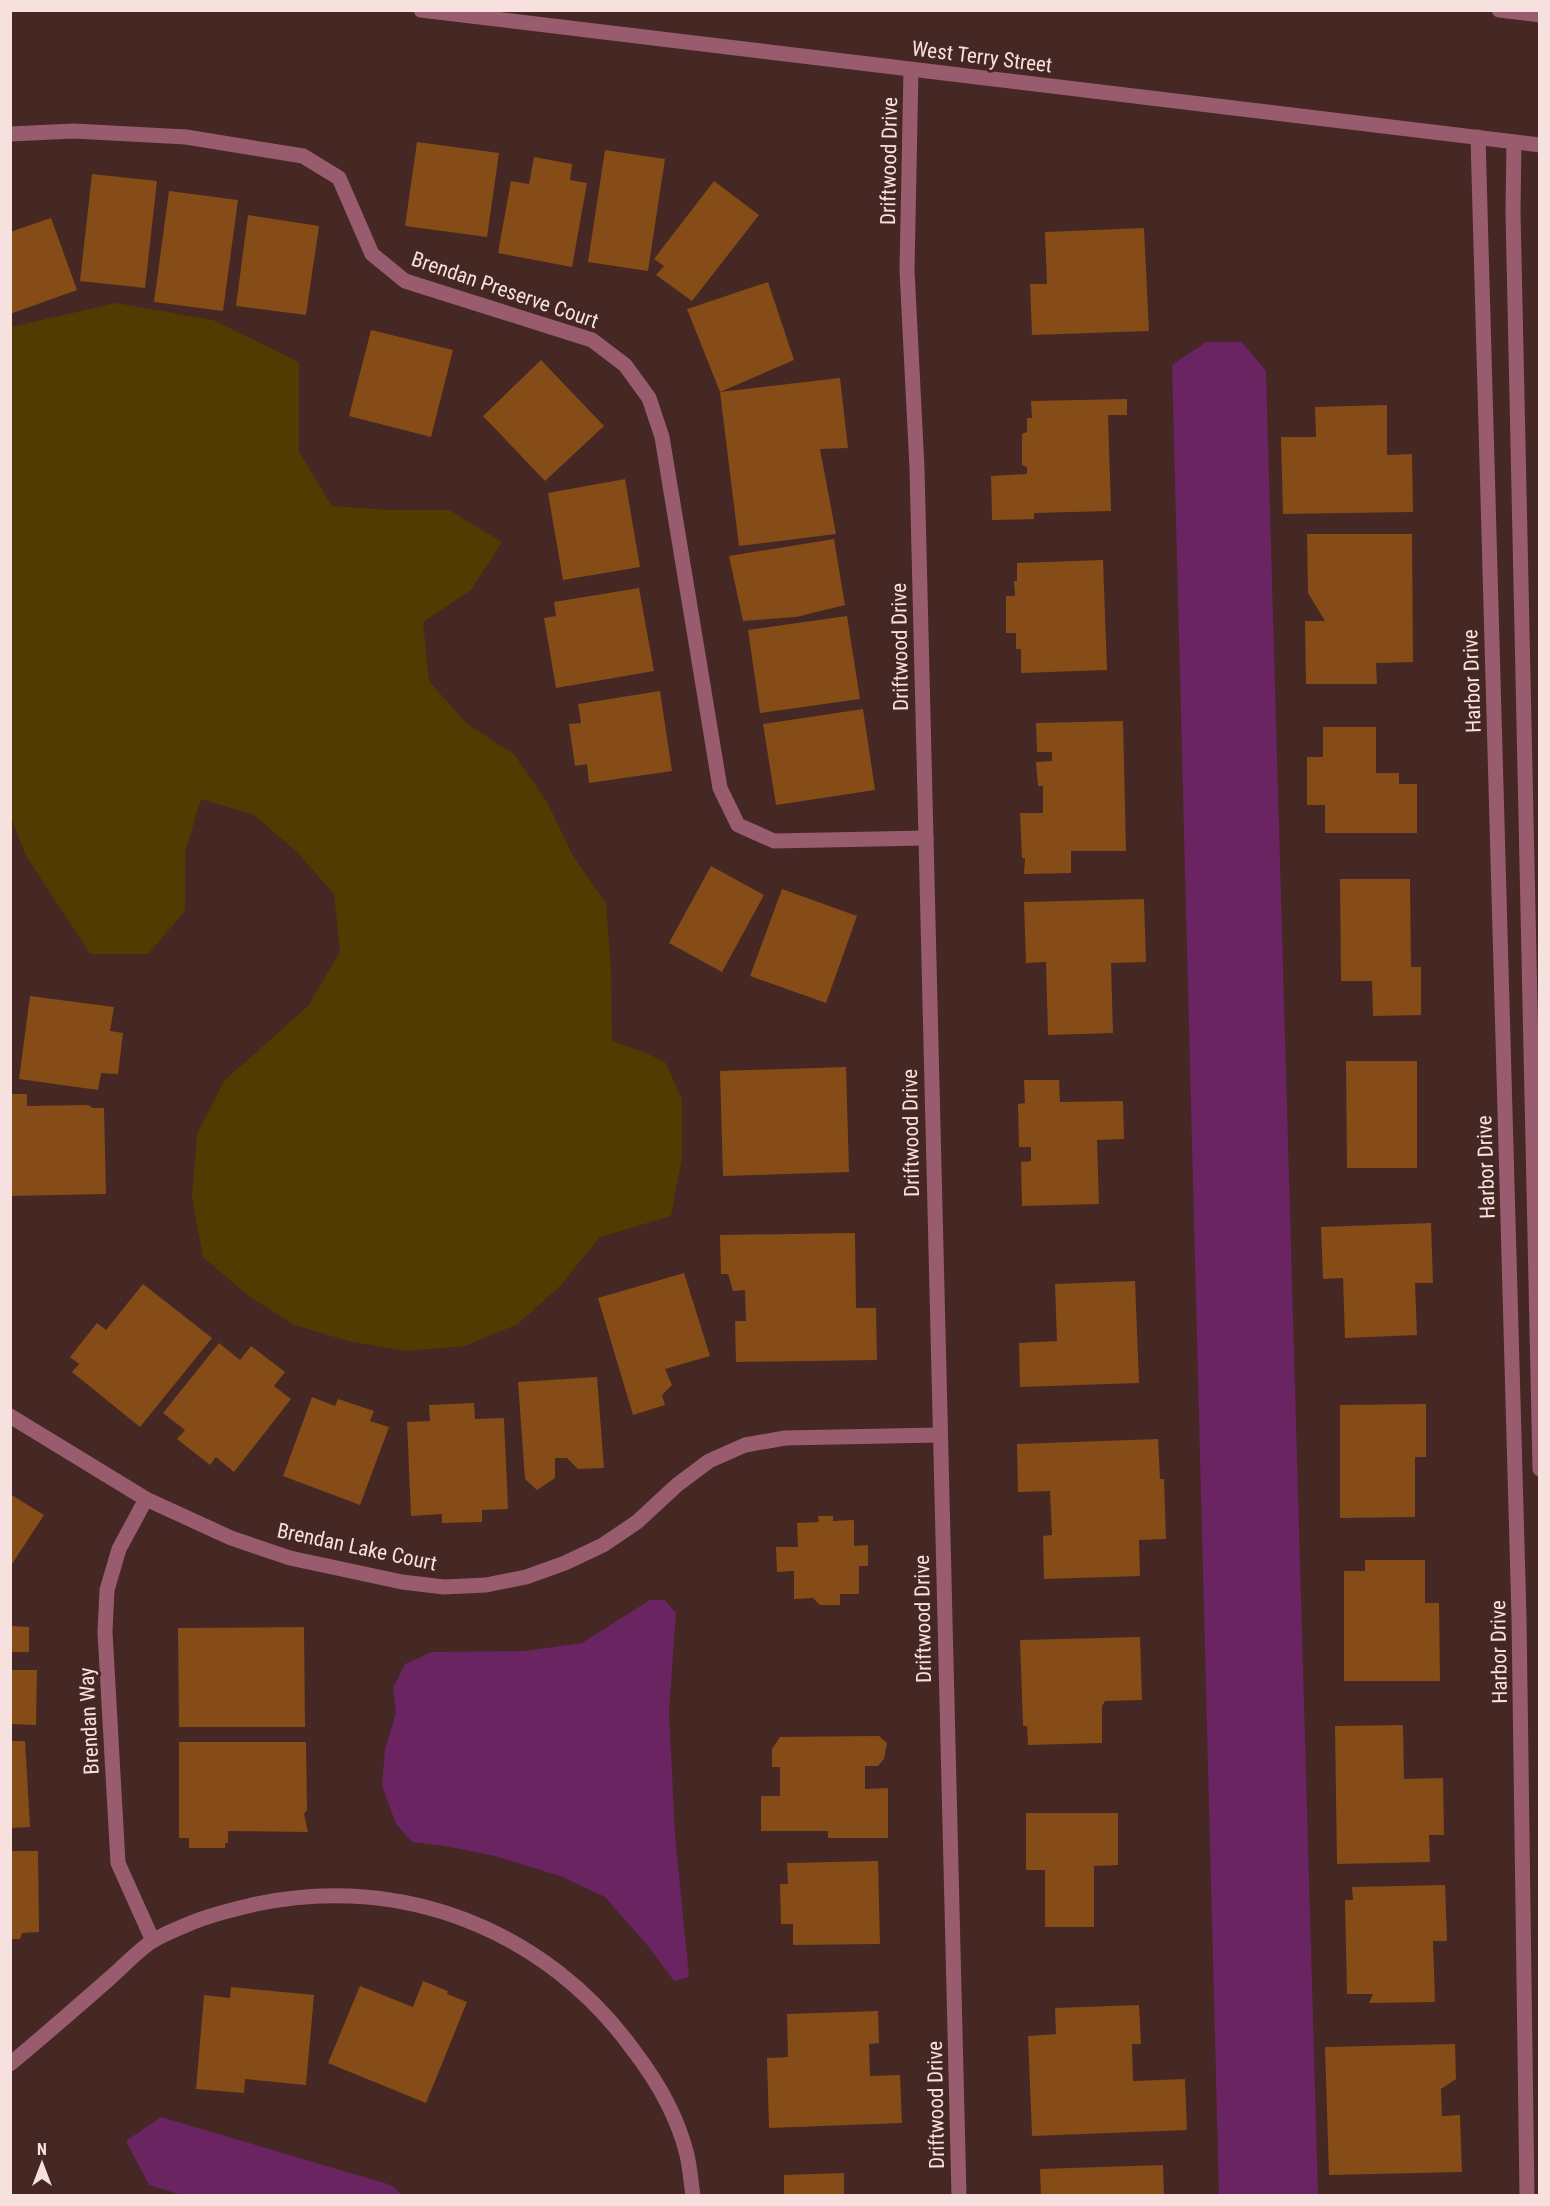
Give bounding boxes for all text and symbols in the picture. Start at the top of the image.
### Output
street label: West Terry Street [910,36,1054,78]
street label: Driftwood Drive [876,97,902,225]
street label: Brendan Preserve Court [408,247,602,333]
street label: Driftwood Drive [887,583,913,711]
street label: Harbor Drive [1458,629,1486,733]
street label: Driftwood Drive [898,1069,924,1197]
street label: Harbor Drive [1472,1115,1500,1219]
street label: Brendan Lake Court [275,1518,439,1576]
street label: Driftwood Drive [910,1555,936,1683]
street label: Harbor Drive [1486,1600,1512,1704]
street label: Brendan Way [74,1666,104,1775]
street label: Driftwood Drive [923,2041,949,2169]
north arrow [12,2134,72,2194]
text: N [37,2140,47,2159]

